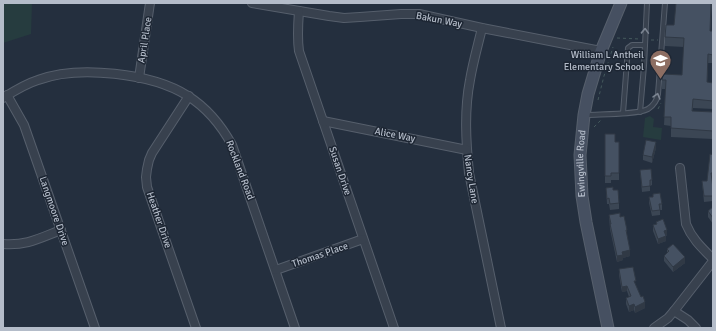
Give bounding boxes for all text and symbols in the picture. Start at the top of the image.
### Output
street label: Bakun Way [415,10,463,30]
street label: April Place [135,16,155,64]
one-way arrow [641,28,650,34]
school or university icon: William L Antheil Elementary School [647,48,673,81]
place label: William L Antheil Elementary School [564,49,644,73]
one-way arrow [652,93,661,100]
street label: Alice Way [374,125,417,145]
street label: Ewingville Road [574,129,588,198]
street label: Rockland Road [223,138,257,202]
street label: Susan Drive [326,145,354,197]
street label: Nancy Lane [461,154,481,204]
street label: Langmoore Drive [37,175,71,247]
street label: Heather Drive [144,190,174,250]
street label: Thomas Place [290,240,350,270]

